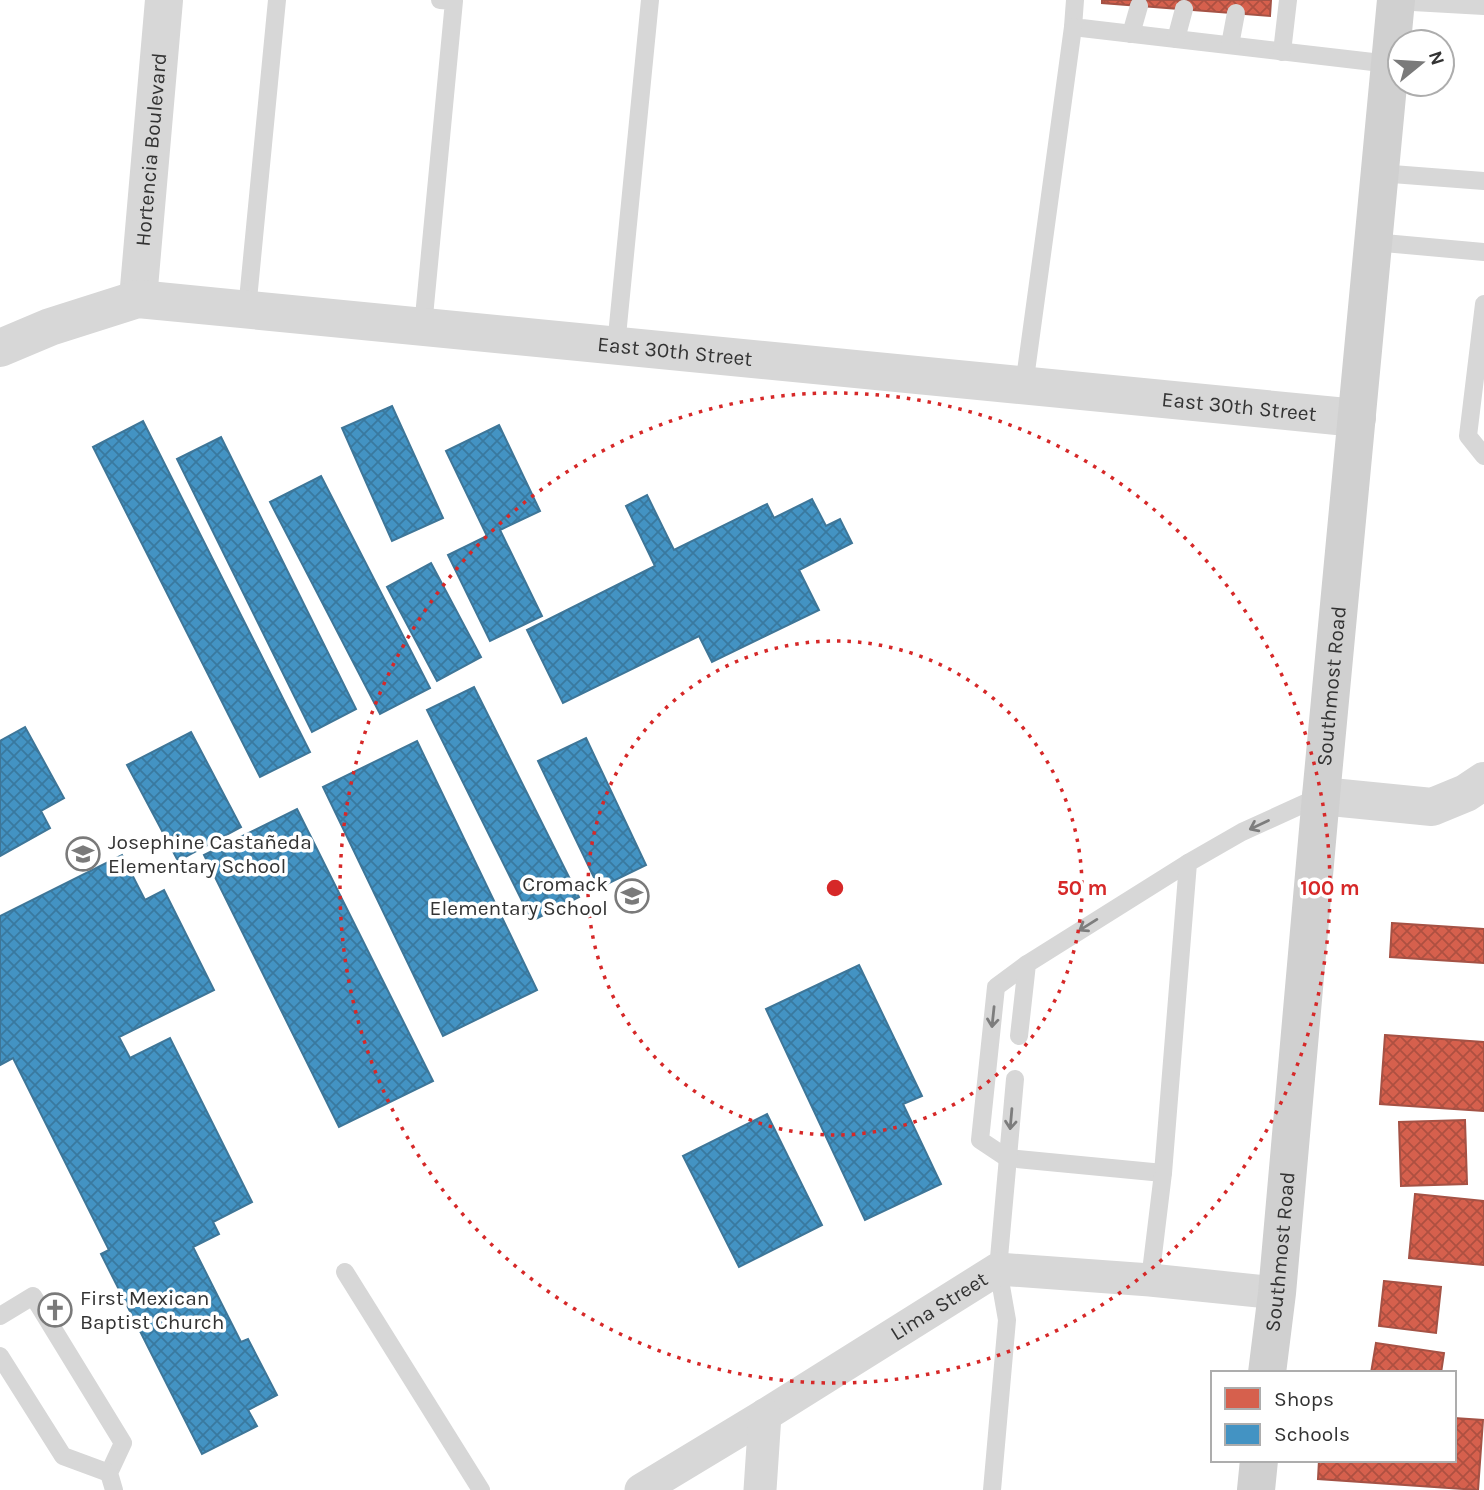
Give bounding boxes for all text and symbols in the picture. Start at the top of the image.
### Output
north arrow [1386,28,1456,98]
text: N [1424,48,1449,68]
street label: Hortencia Boulevard [131,52,171,247]
street label: East 30th Street [596,332,754,371]
street label: East 30th Street [1161,387,1318,426]
street label: Southmost Road [1312,605,1351,767]
one-way arrow [1249,818,1270,832]
place label: Josephine Castañeda Elementary School [108,830,312,878]
school or university icon: Josephine Castañeda Elementary School [64,835,102,873]
place label: Cromack Elementary School [430,872,608,920]
centre of rings [823,876,847,900]
text: 50 m [1057,876,1107,900]
text: 100 m [1300,876,1360,900]
school or university icon: Cromack Elementary School [613,877,651,915]
one-way arrow [1079,919,1099,933]
one-way arrow [986,1005,999,1027]
one-way arrow [1004,1107,1017,1129]
street label: Southmost Road [1260,1171,1300,1333]
street label: Lima Street [886,1267,992,1345]
place label: First Mexican Baptist Church [80,1286,224,1334]
church icon: First Mexican Baptist Church [36,1291,74,1329]
legend [1211,1371,1456,1462]
text: Shops [1274,1387,1334,1411]
text: Schools [1274,1422,1350,1446]

